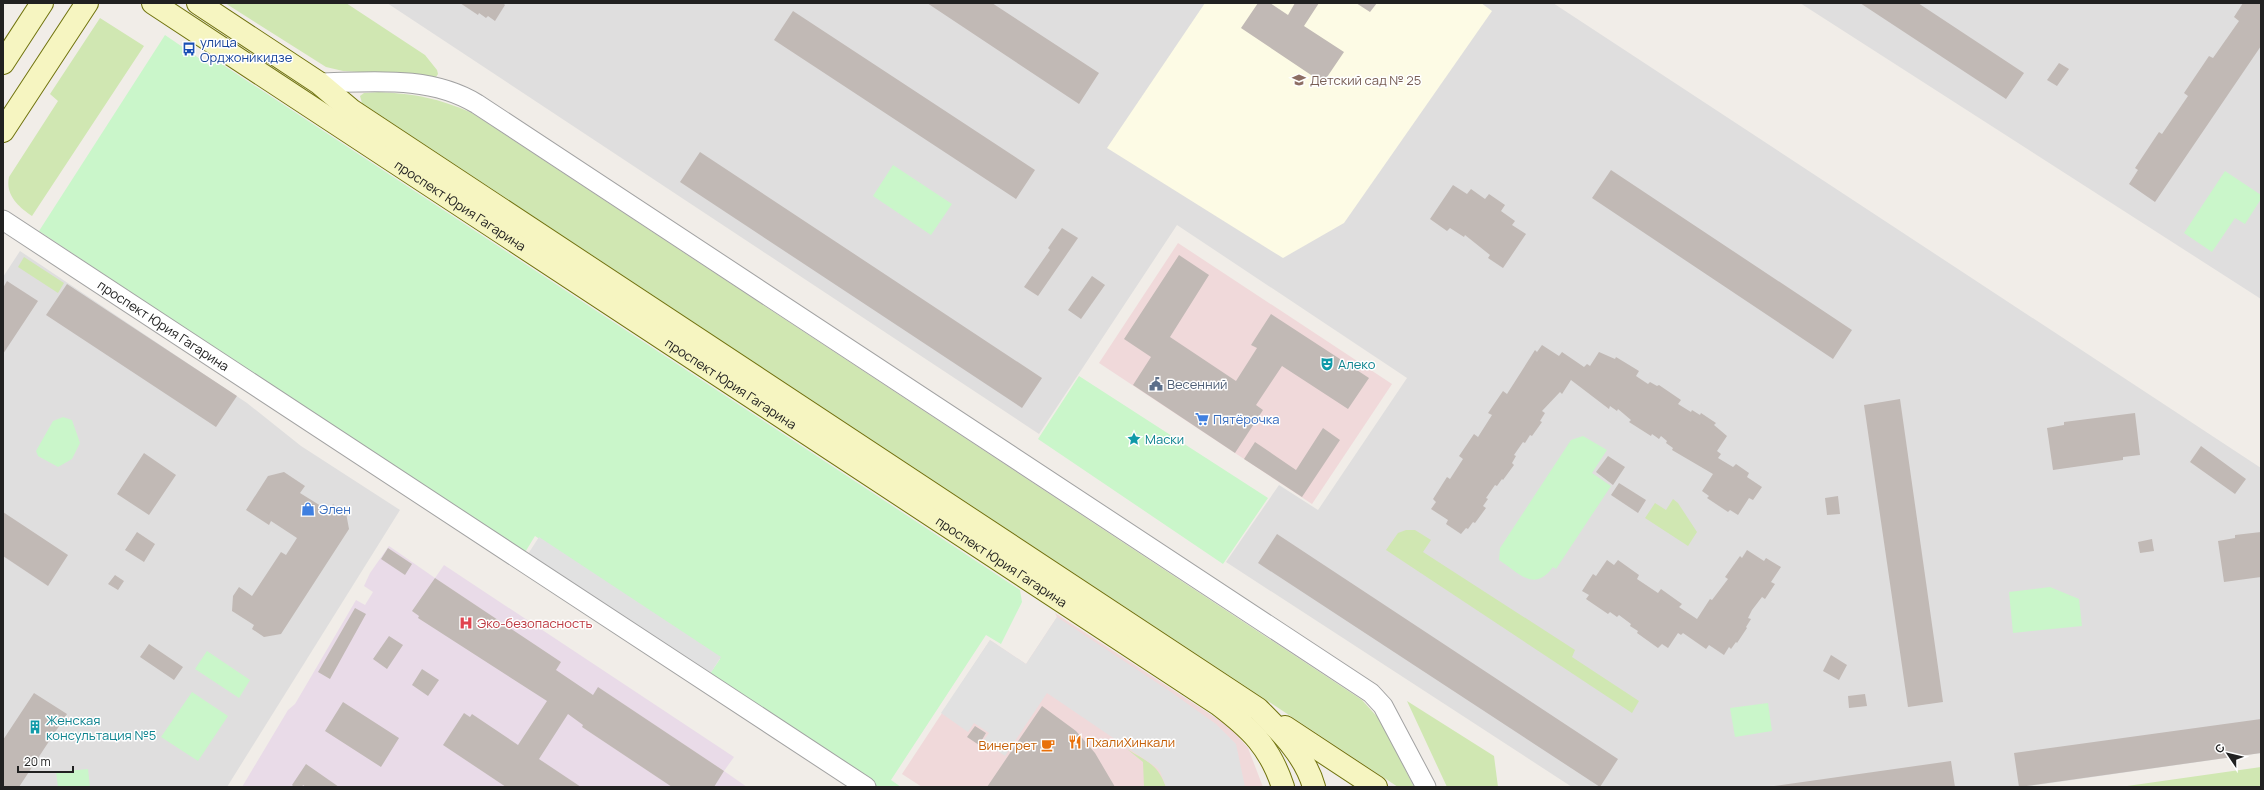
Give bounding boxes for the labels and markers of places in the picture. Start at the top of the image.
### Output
place label: улица Орджоникидзе [200,33,293,66]
bus stop icon: улица Орджоникидзе [181,41,197,57]
place label: Детский сад № 25 [1310,71,1421,89]
school or university icon: Детский сад № 25 [1291,72,1307,88]
place label: Алеко [1338,355,1376,373]
theatre icon: Алеко [1319,356,1335,372]
place label: Весенний [1167,375,1228,393]
public building icon: Весенний [1148,376,1164,392]
place label: Пятёрочка [1213,410,1279,428]
supermarket icon: Пятёрочка [1194,411,1210,427]
place label: Маски [1145,430,1184,448]
place icon: Маски [1126,431,1142,447]
place label: Элен [319,500,351,518]
shop icon: Элен [300,501,316,517]
place label: Эко-безопасность [477,614,593,632]
hospital icon: Эко-безопасность [458,615,474,631]
place label: Женская консультация №5 [46,711,156,744]
building icon: Женская консультация №5 [27,719,43,735]
place label: ПхалиХинкали [1086,733,1175,751]
restaurant icon: ПхалиХинкали [1067,734,1083,750]
place label: Винегрет [979,736,1037,754]
cafe icon: Винегрет [1040,737,1056,753]

